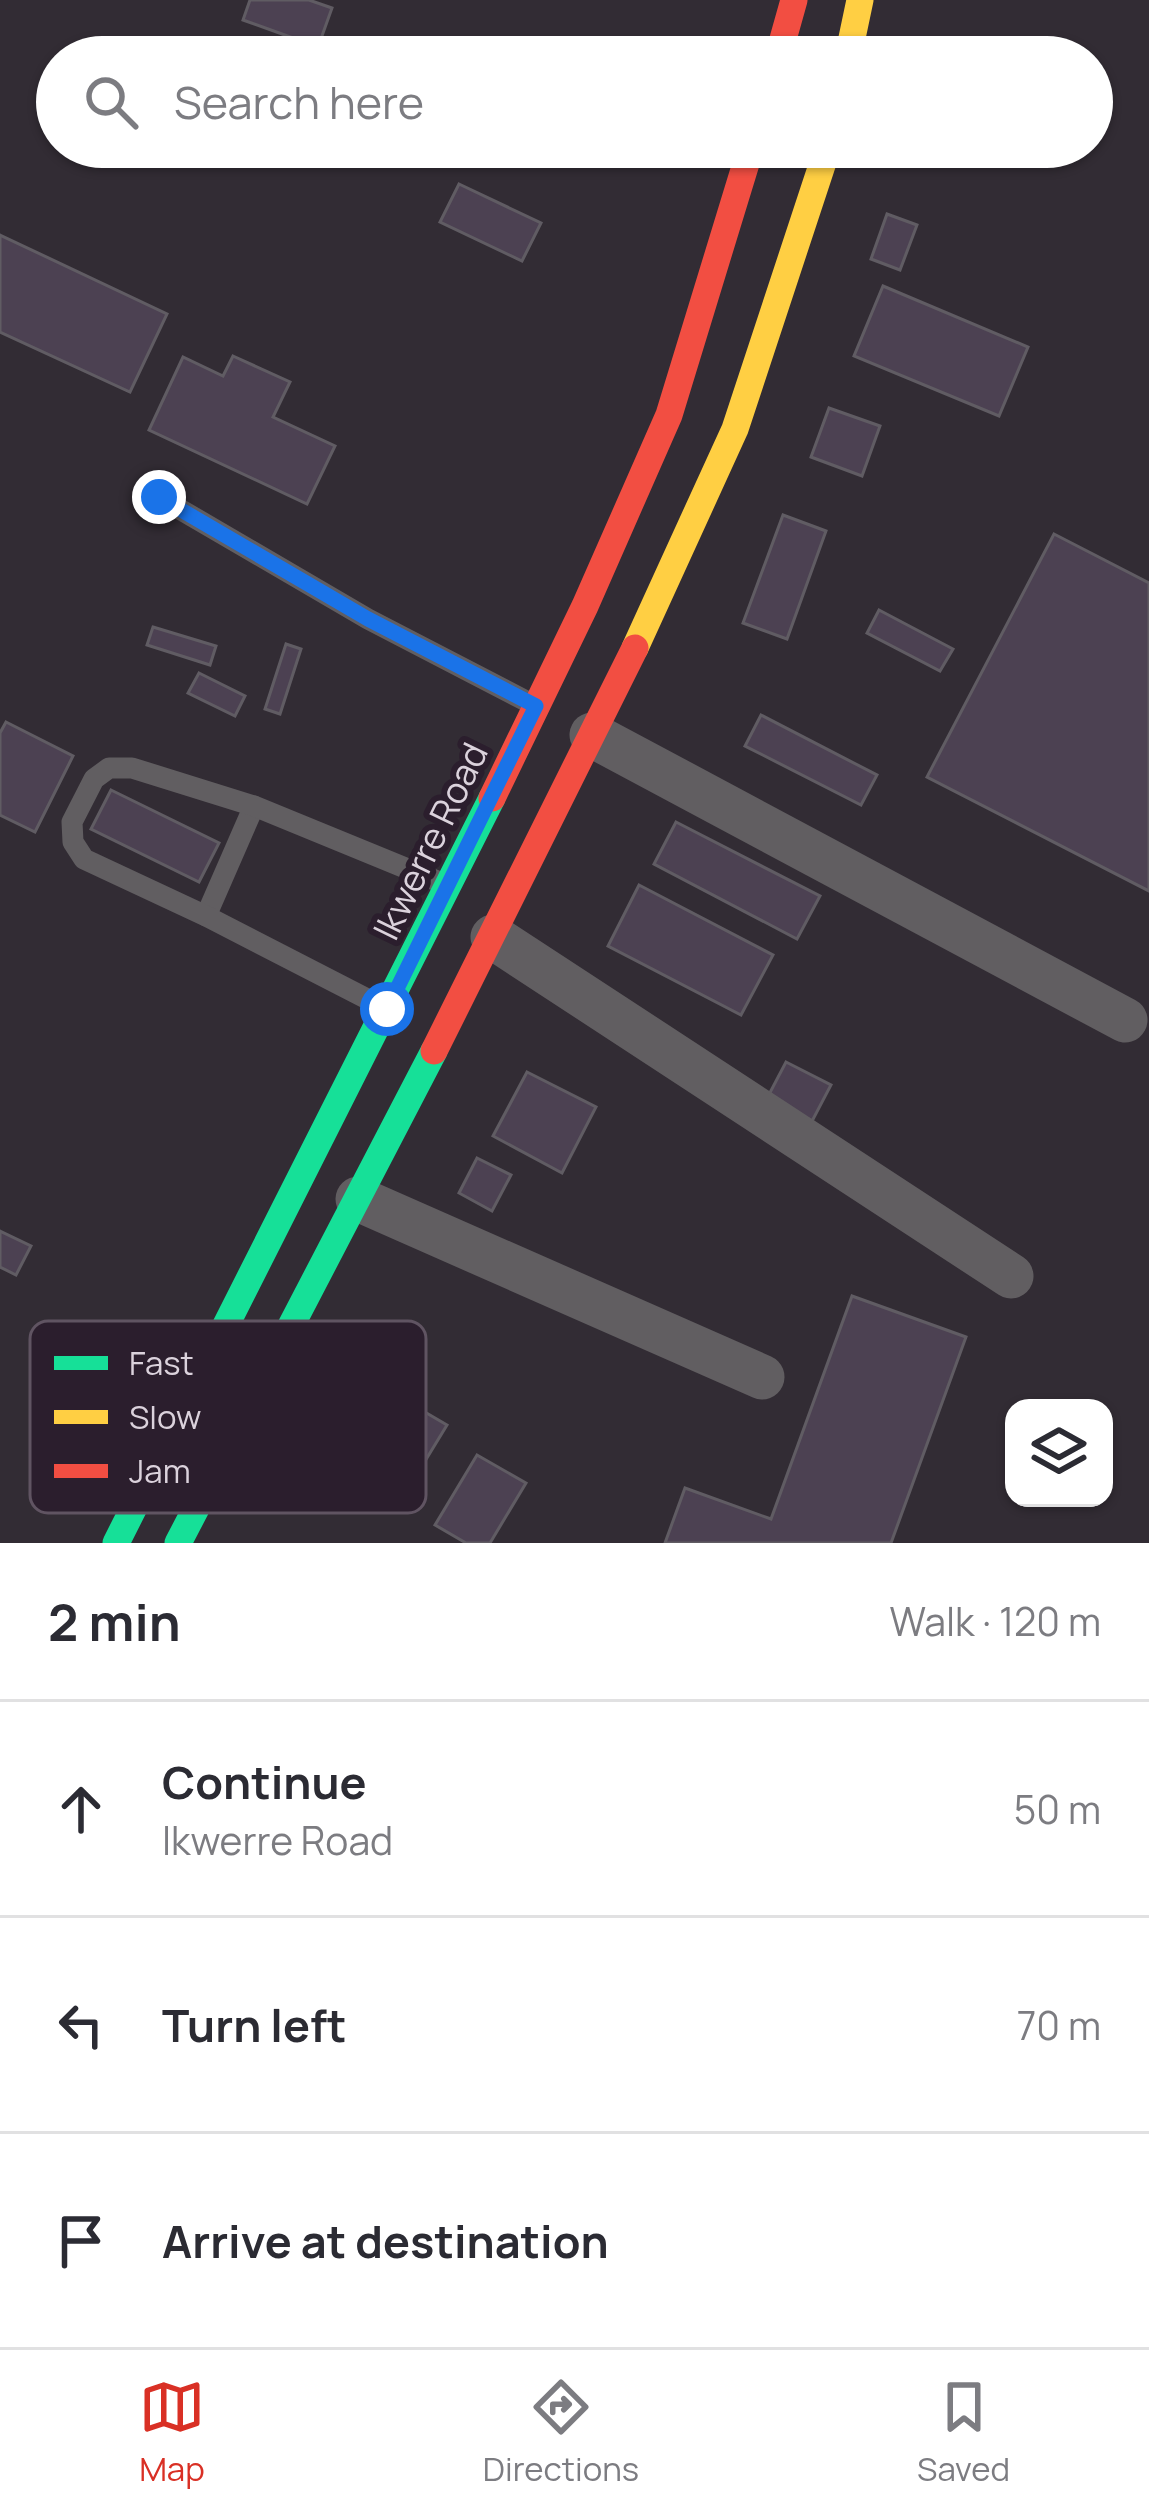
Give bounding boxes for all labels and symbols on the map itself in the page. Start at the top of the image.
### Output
route end [132,470,186,524]
street label: Ikwerre Road [361,734,499,948]
route start [360,982,414,1036]
legend [30,1321,426,1513]
text: Fast [129,1340,194,1385]
text: Slow [129,1394,201,1439]
text: Jam [129,1448,191,1493]

